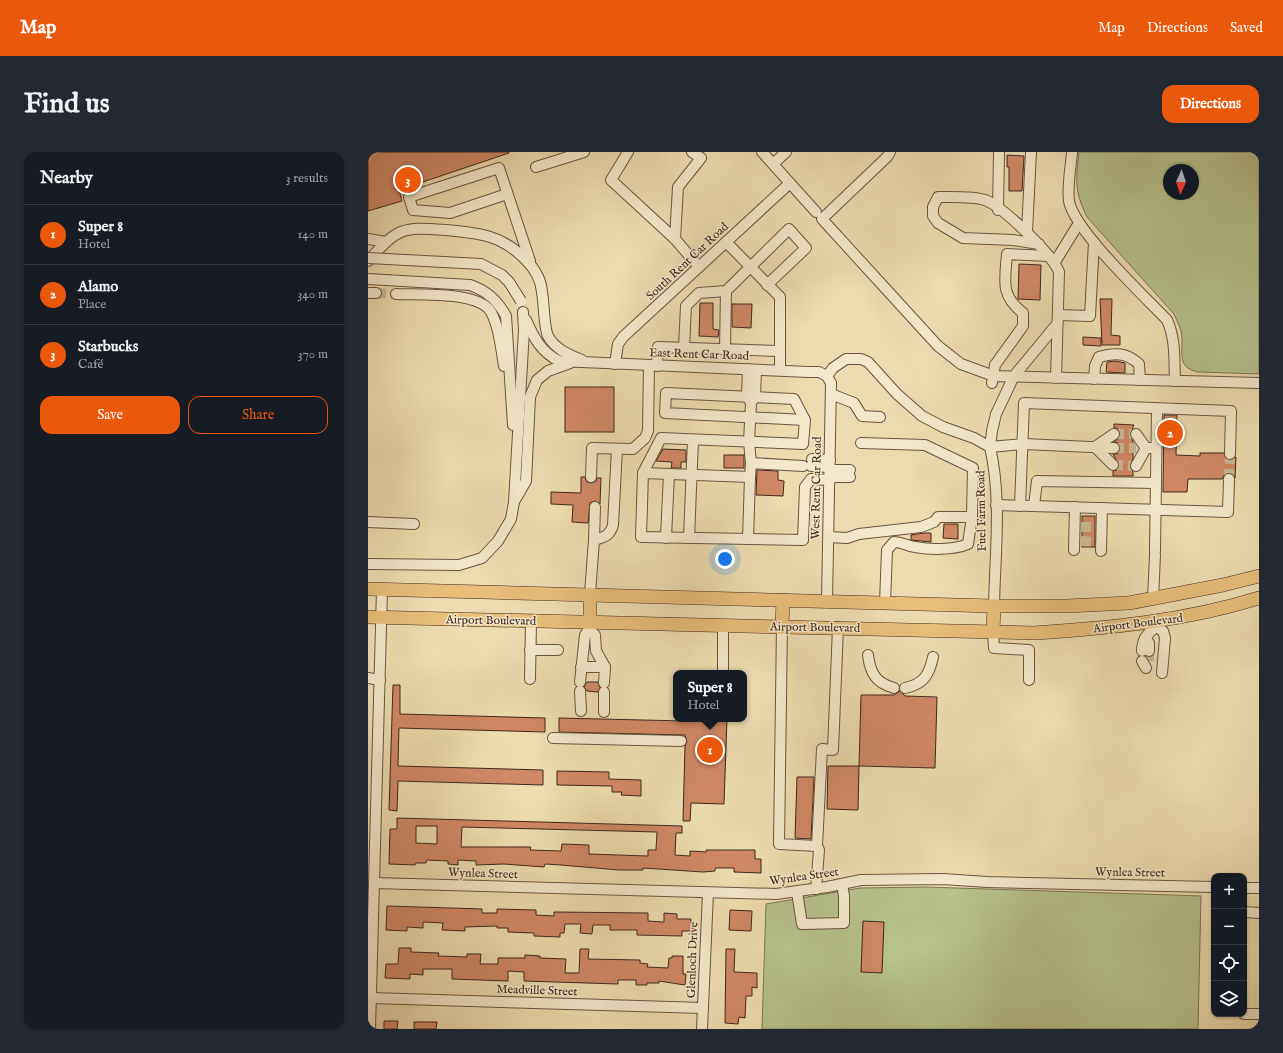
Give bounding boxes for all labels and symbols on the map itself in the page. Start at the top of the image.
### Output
north arrow [1163,164,1199,200]
pin: 3 [395,165,421,195]
street label: South Rent Car Road [643,219,732,304]
street label: East Rent Car Road [649,345,750,364]
pin: 2 [1157,418,1183,448]
street label: West Rent Car Road [808,436,825,540]
street label: Fuel Farm Road [973,470,990,552]
your location [715,549,735,569]
street label: Airport Boulevard [1091,610,1185,638]
street label: Airport Boulevard [445,612,537,630]
street label: Airport Boulevard [769,619,861,637]
pin: 1 [697,735,723,765]
street label: Wynlea Street [768,864,840,889]
street label: Wynlea Street [1095,864,1165,881]
street label: Wynlea Street [448,865,518,882]
street label: Glenloch Drive [684,921,701,998]
street label: Meadville Street [496,982,578,999]

